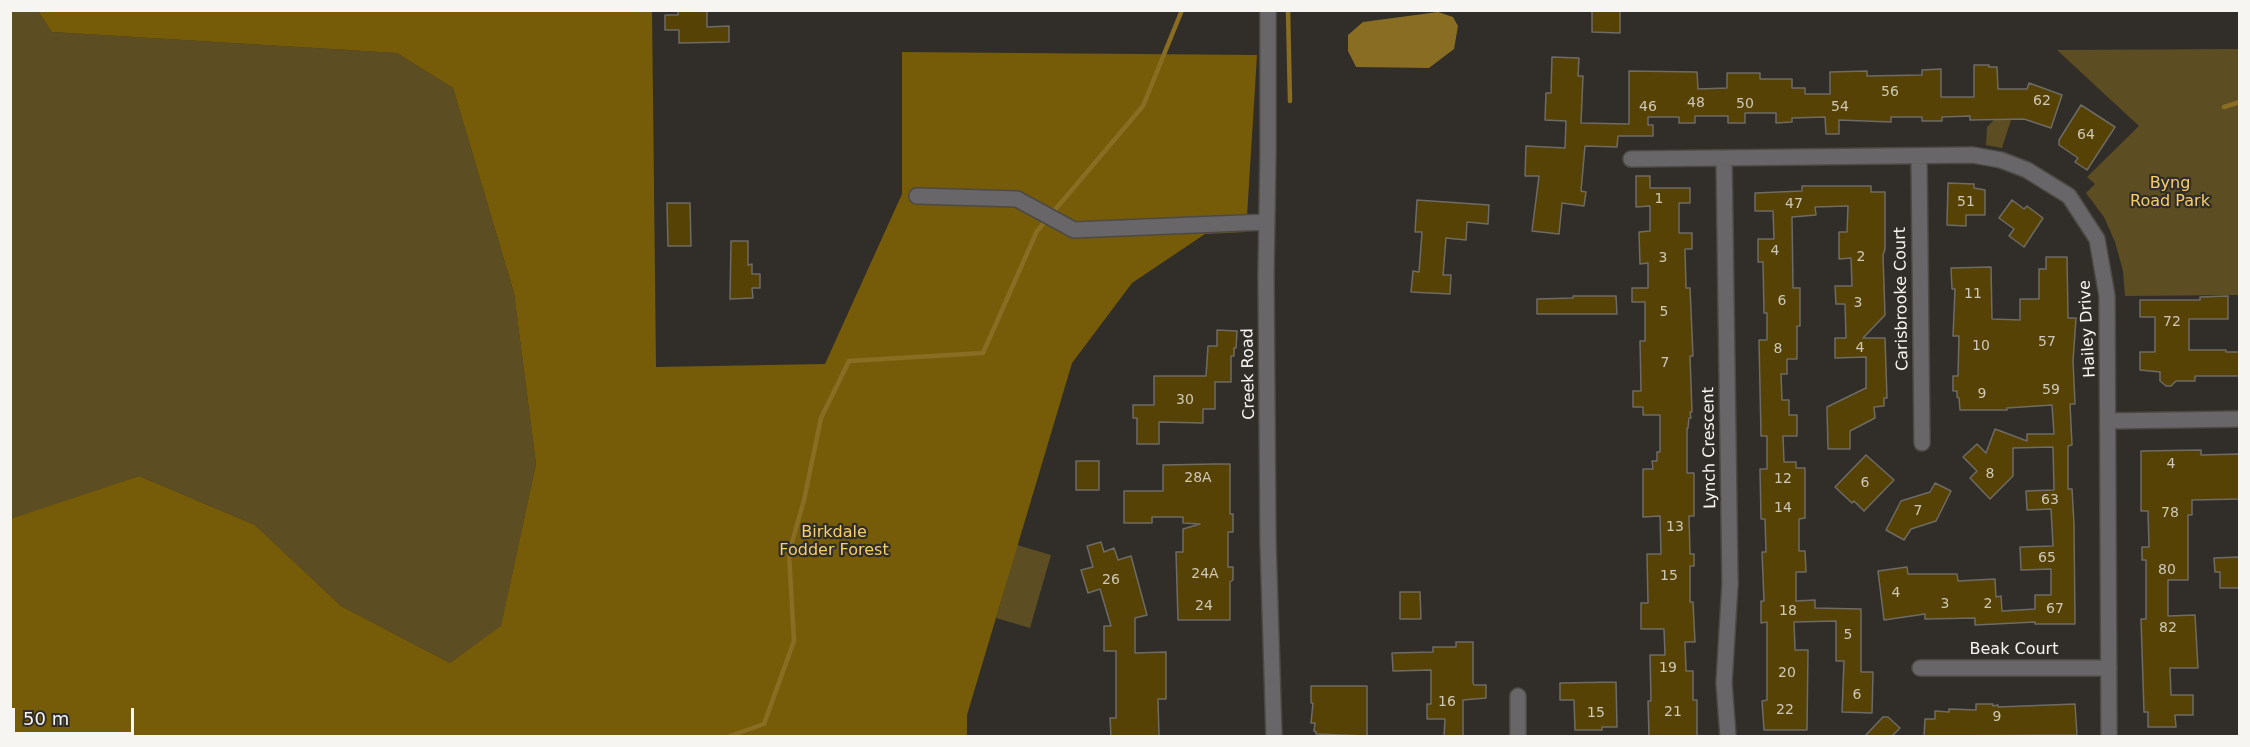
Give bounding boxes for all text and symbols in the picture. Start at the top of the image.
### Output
house number: 56 [1881,84,1899,100]
house number: 62 [2033,93,2051,109]
house number: 48 [1687,95,1705,111]
house number: 50 [1736,96,1754,112]
house number: 46 [1639,99,1657,115]
house number: 54 [1831,99,1849,115]
house number: 64 [2077,127,2095,143]
park label: Byng Road Park [2130,174,2210,212]
house number: 1 [1655,191,1663,207]
house number: 51 [1957,194,1975,210]
house number: 47 [1785,196,1803,212]
street label: Carisbrooke Court [1891,227,1913,371]
house number: 4 [1771,243,1779,259]
house number: 2 [1857,249,1865,265]
house number: 3 [1659,250,1667,266]
street label: Hailey Drive [2076,280,2100,378]
house number: 11 [1964,286,1982,302]
house number: 6 [1778,293,1786,309]
house number: 3 [1854,295,1862,311]
house number: 5 [1660,304,1668,320]
house number: 72 [2163,314,2181,330]
street label: Creek Road [1239,328,1259,420]
house number: 57 [2038,334,2056,350]
house number: 10 [1972,338,1990,354]
house number: 4 [1856,340,1864,356]
house number: 8 [1774,341,1782,357]
house number: 7 [1661,355,1669,371]
house number: 59 [2042,382,2060,398]
house number: 9 [1978,386,1986,402]
street label: Lynch Crescent [1699,387,1721,509]
house number: 30 [1176,392,1194,408]
house number: 4 [2167,456,2175,472]
house number: 8 [1986,466,1994,482]
house number: 28A [1184,470,1212,486]
house number: 12 [1774,471,1792,487]
house number: 6 [1861,475,1869,491]
house number: 63 [2041,492,2059,508]
house number: 14 [1774,500,1792,516]
house number: 7 [1914,503,1922,519]
house number: 78 [2161,505,2179,521]
house number: 13 [1666,519,1684,535]
park label: Birkdale Fodder Forest [779,523,889,561]
house number: 65 [2038,550,2056,566]
house number: 80 [2158,562,2176,578]
house number: 24A [1191,566,1219,582]
house number: 15 [1660,568,1678,584]
house number: 26 [1102,572,1120,588]
house number: 4 [1892,585,1900,601]
house number: 3 [1941,596,1949,612]
house number: 2 [1984,596,1992,612]
house number: 24 [1195,598,1213,614]
house number: 67 [2046,601,2064,617]
house number: 18 [1779,603,1797,619]
house number: 82 [2159,620,2177,636]
house number: 5 [1844,627,1852,643]
street label: Beak Court [1970,640,2058,660]
house number: 19 [1659,660,1677,676]
house number: 20 [1778,665,1796,681]
house number: 6 [1853,687,1861,703]
house number: 16 [1438,694,1456,710]
scale bar [15,696,136,734]
house number: 22 [1776,702,1794,718]
house number: 21 [1664,704,1682,720]
house number: 15 [1587,705,1605,721]
text: 50 m [23,708,69,729]
house number: 9 [1993,709,2001,725]

